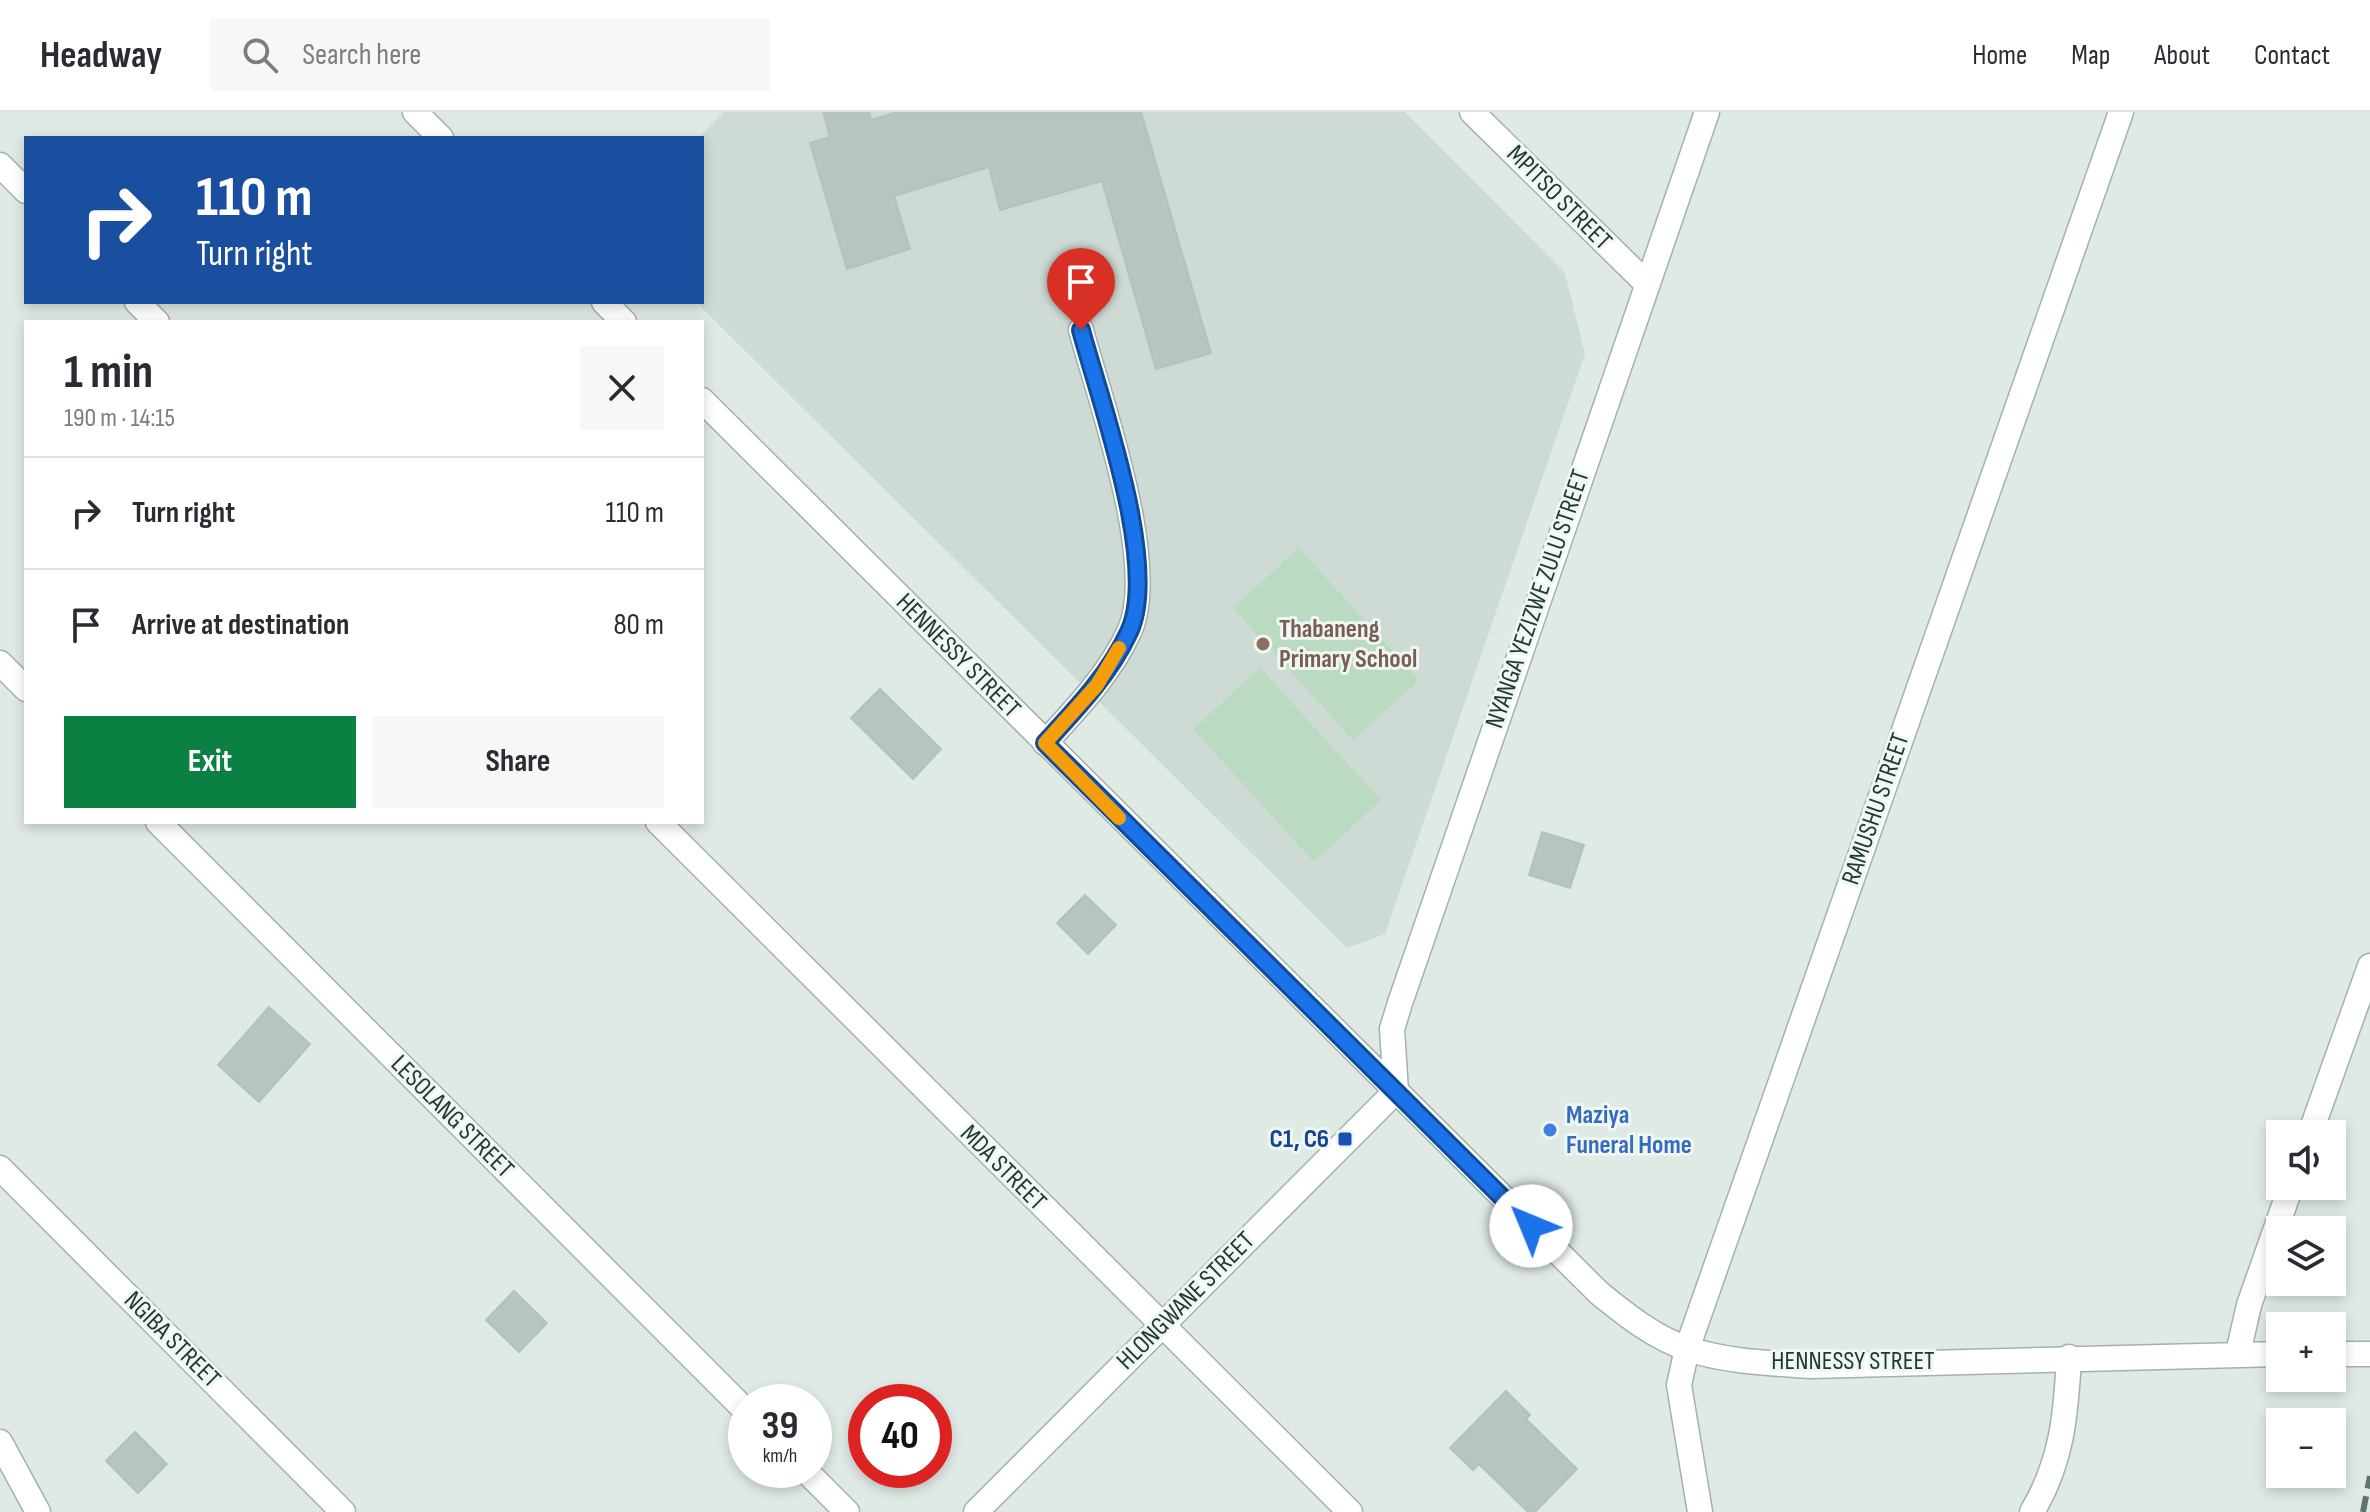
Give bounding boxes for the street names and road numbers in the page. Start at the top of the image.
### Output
street label: MPITSO STREET [1500,139,1618,257]
street label: NYANGA YEZIZWE ZULU STREET [1479,466,1597,732]
street label: HENNESSY STREET [889,587,1027,725]
street label: RAMUSHU STREET [1836,729,1916,889]
street label: LESOLANG STREET [384,1049,520,1185]
street label: MDA STREET [954,1119,1052,1217]
street label: HLONGWANE STREET [1111,1226,1261,1376]
street label: NGIBA STREET [117,1285,227,1395]
street label: HENNESSY STREET [1771,1346,1935,1377]

